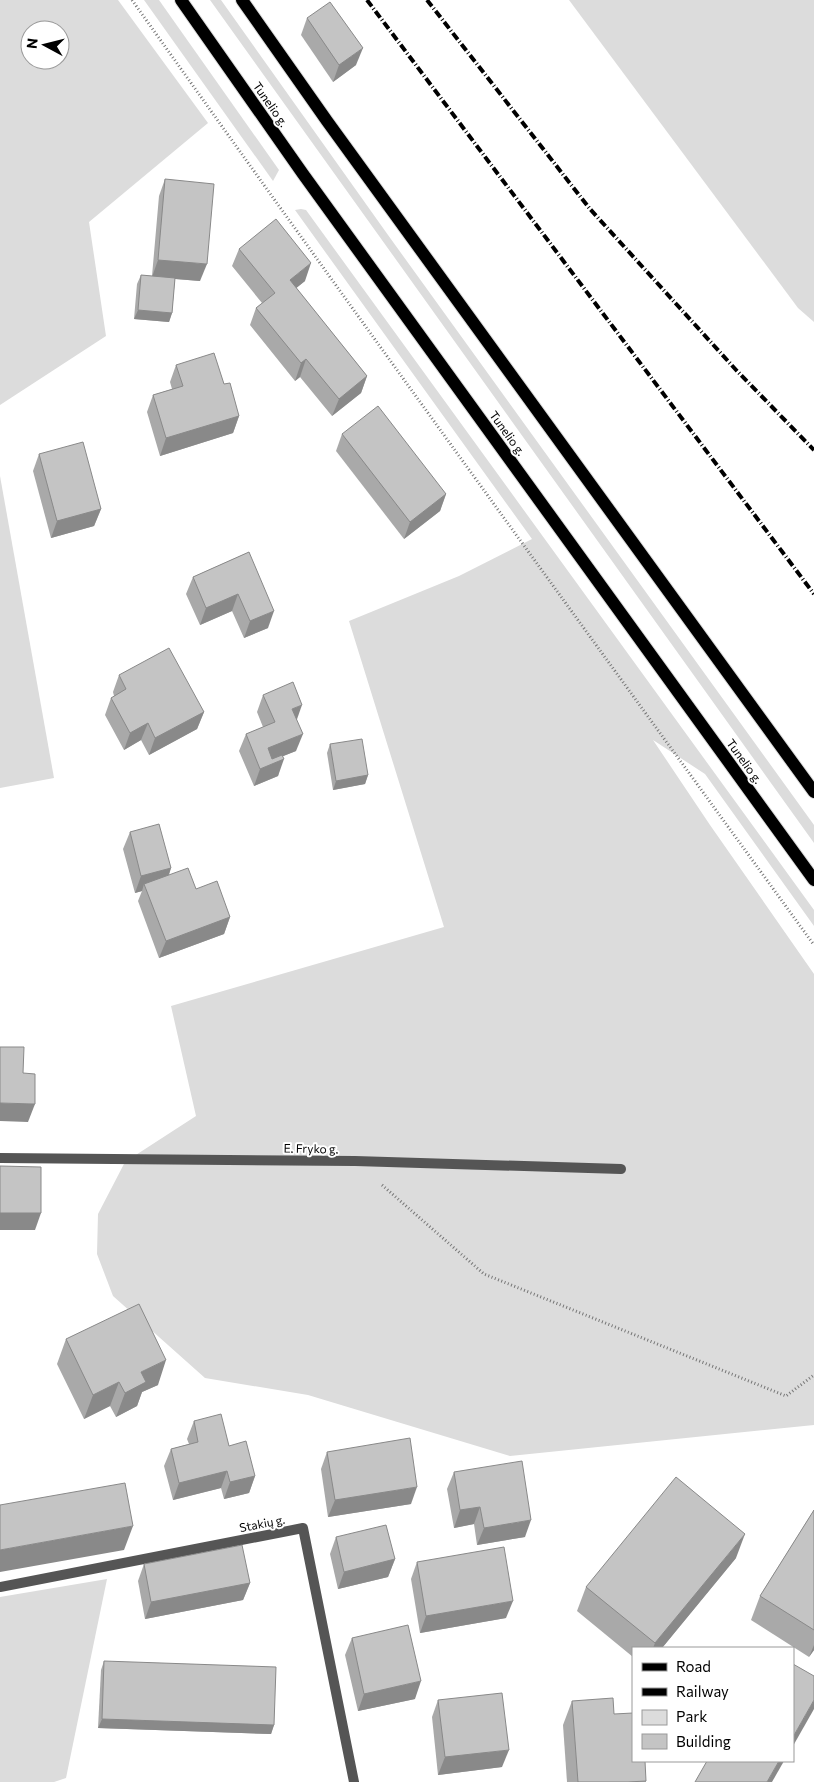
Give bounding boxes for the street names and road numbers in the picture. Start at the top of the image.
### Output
street label: Tunelio g. [250,79,292,129]
street label: Tunelio g. [487,408,529,458]
street label: Tunelio g. [724,736,766,786]
street label: E. Fryko g. [283,1141,339,1155]
street label: Stakių g. [238,1512,286,1534]

